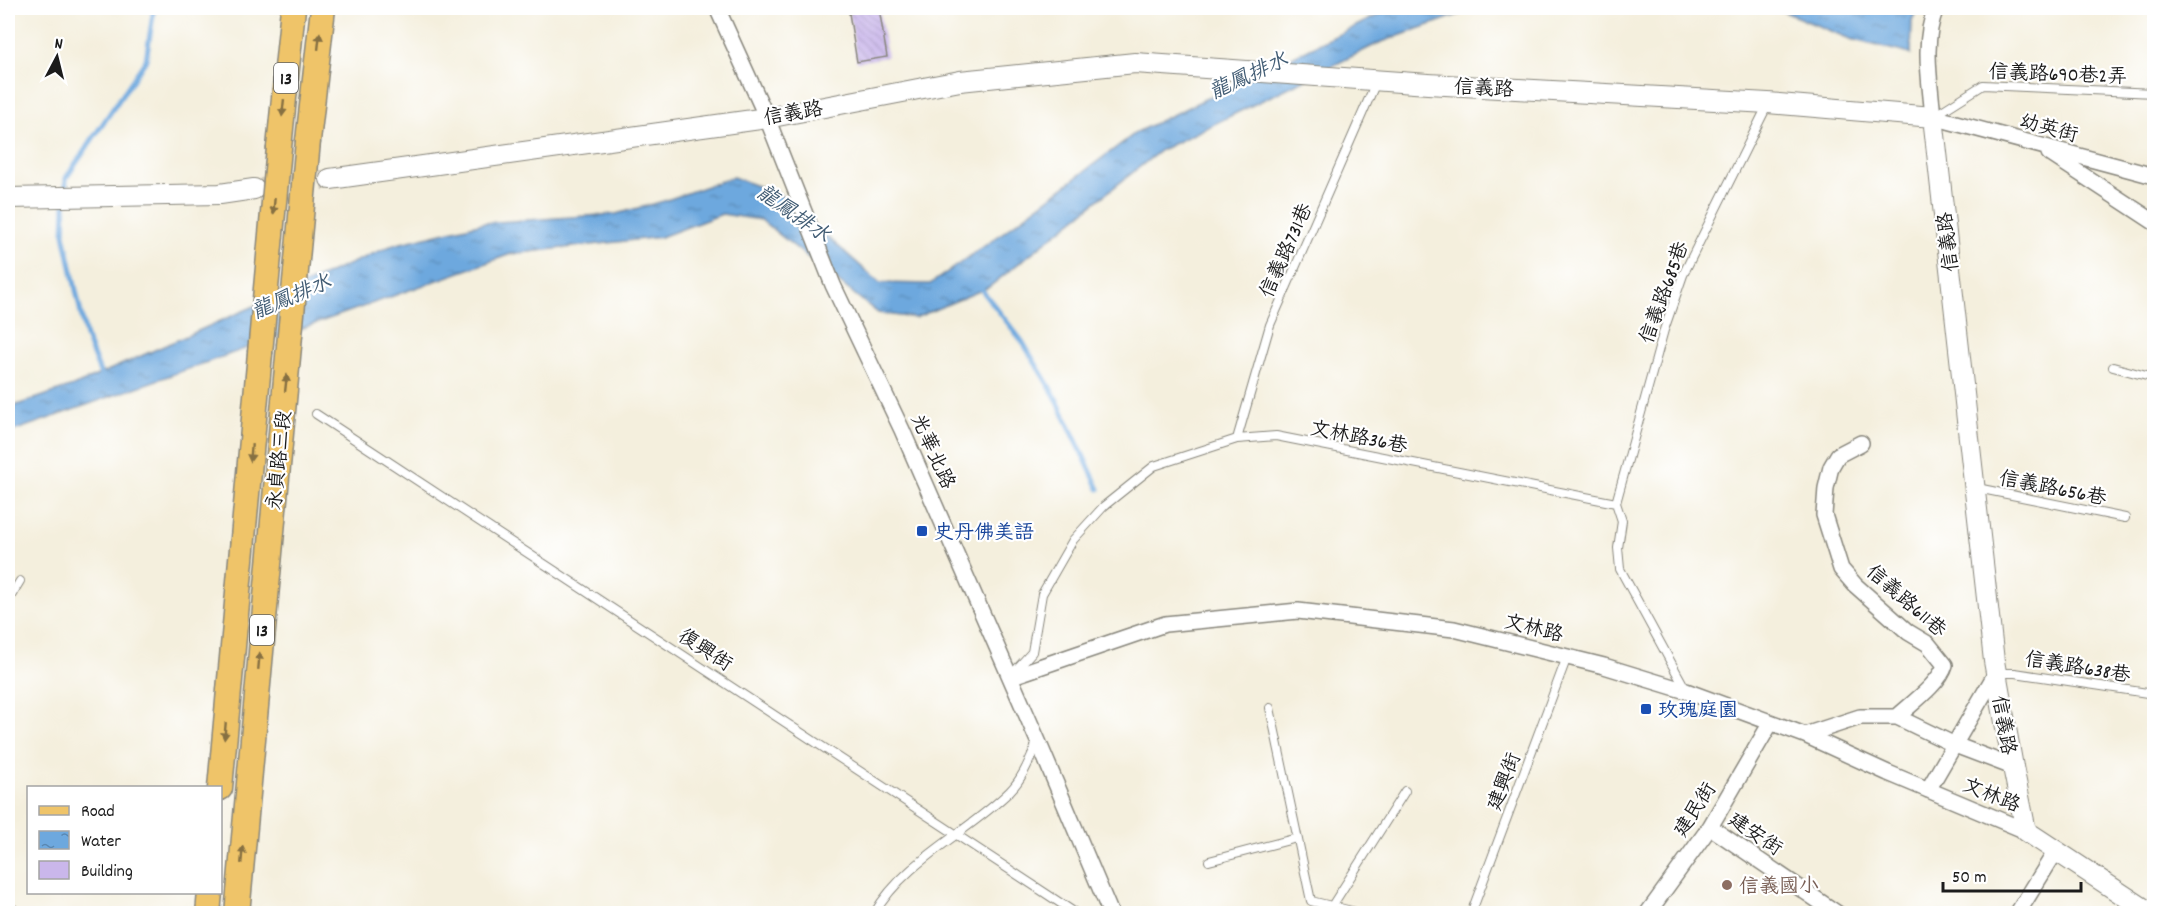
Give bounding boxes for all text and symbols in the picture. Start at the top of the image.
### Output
north arrow [27,27,87,87]
one-way arrow [314,32,324,51]
text: N [53,33,64,57]
water label: 龍鳳排水 [1205,46,1295,109]
street label: 信義路690巷2弄 [1988,60,2128,92]
road number: 13 [274,63,298,93]
street label: 信義路 [1453,74,1516,106]
street label: 信義路 [762,96,826,134]
one-way arrow [278,98,288,117]
street label: 幼英街 [2016,109,2081,151]
water label: 龍鳳排水 [749,179,836,252]
one-way arrow [269,196,279,215]
street label: 信義路731巷 [1254,199,1321,303]
street label: 信義路 [1932,209,1968,273]
street label: 信義路685巷 [1634,237,1698,348]
water label: 龍鳳排水 [248,268,338,329]
one-way arrow [281,374,290,393]
street label: 永貞路三段 [262,409,300,512]
street label: 光華北路 [902,410,961,495]
street label: 文林路36巷 [1307,416,1411,462]
one-way arrow [246,444,256,463]
street label: 信義路656巷 [1996,466,2110,514]
place label: 史丹佛美語 [934,520,1034,548]
marker: 史丹佛美語 [915,524,929,538]
street label: 信義路611巷 [1859,559,1952,646]
street label: 文林路 [1501,609,1567,651]
road number: 13 [250,615,274,645]
street label: 復興街 [672,623,737,680]
street label: 信義路638巷 [2023,647,2133,691]
one-way arrow [254,651,264,670]
street label: 信義路 [1983,694,2021,758]
place label: 玫瑰庭園 [1658,698,1738,726]
marker: 玫瑰庭園 [1639,702,1653,716]
one-way arrow [220,722,230,741]
street label: 建興街 [1482,749,1530,815]
street label: 文林路 [1958,773,2025,821]
street label: 建民街 [1668,778,1725,843]
legend [27,786,222,894]
text: Road [81,800,115,825]
street label: 建安街 [1722,807,1787,864]
text: Water [81,830,121,855]
one-way arrow [237,846,247,865]
scale bar [1943,855,2081,893]
text: Building [81,860,133,885]
text: 50 m [1952,866,1987,891]
place label: 信義國小 [1739,874,1819,902]
marker: 信義國小 [1720,878,1734,892]

